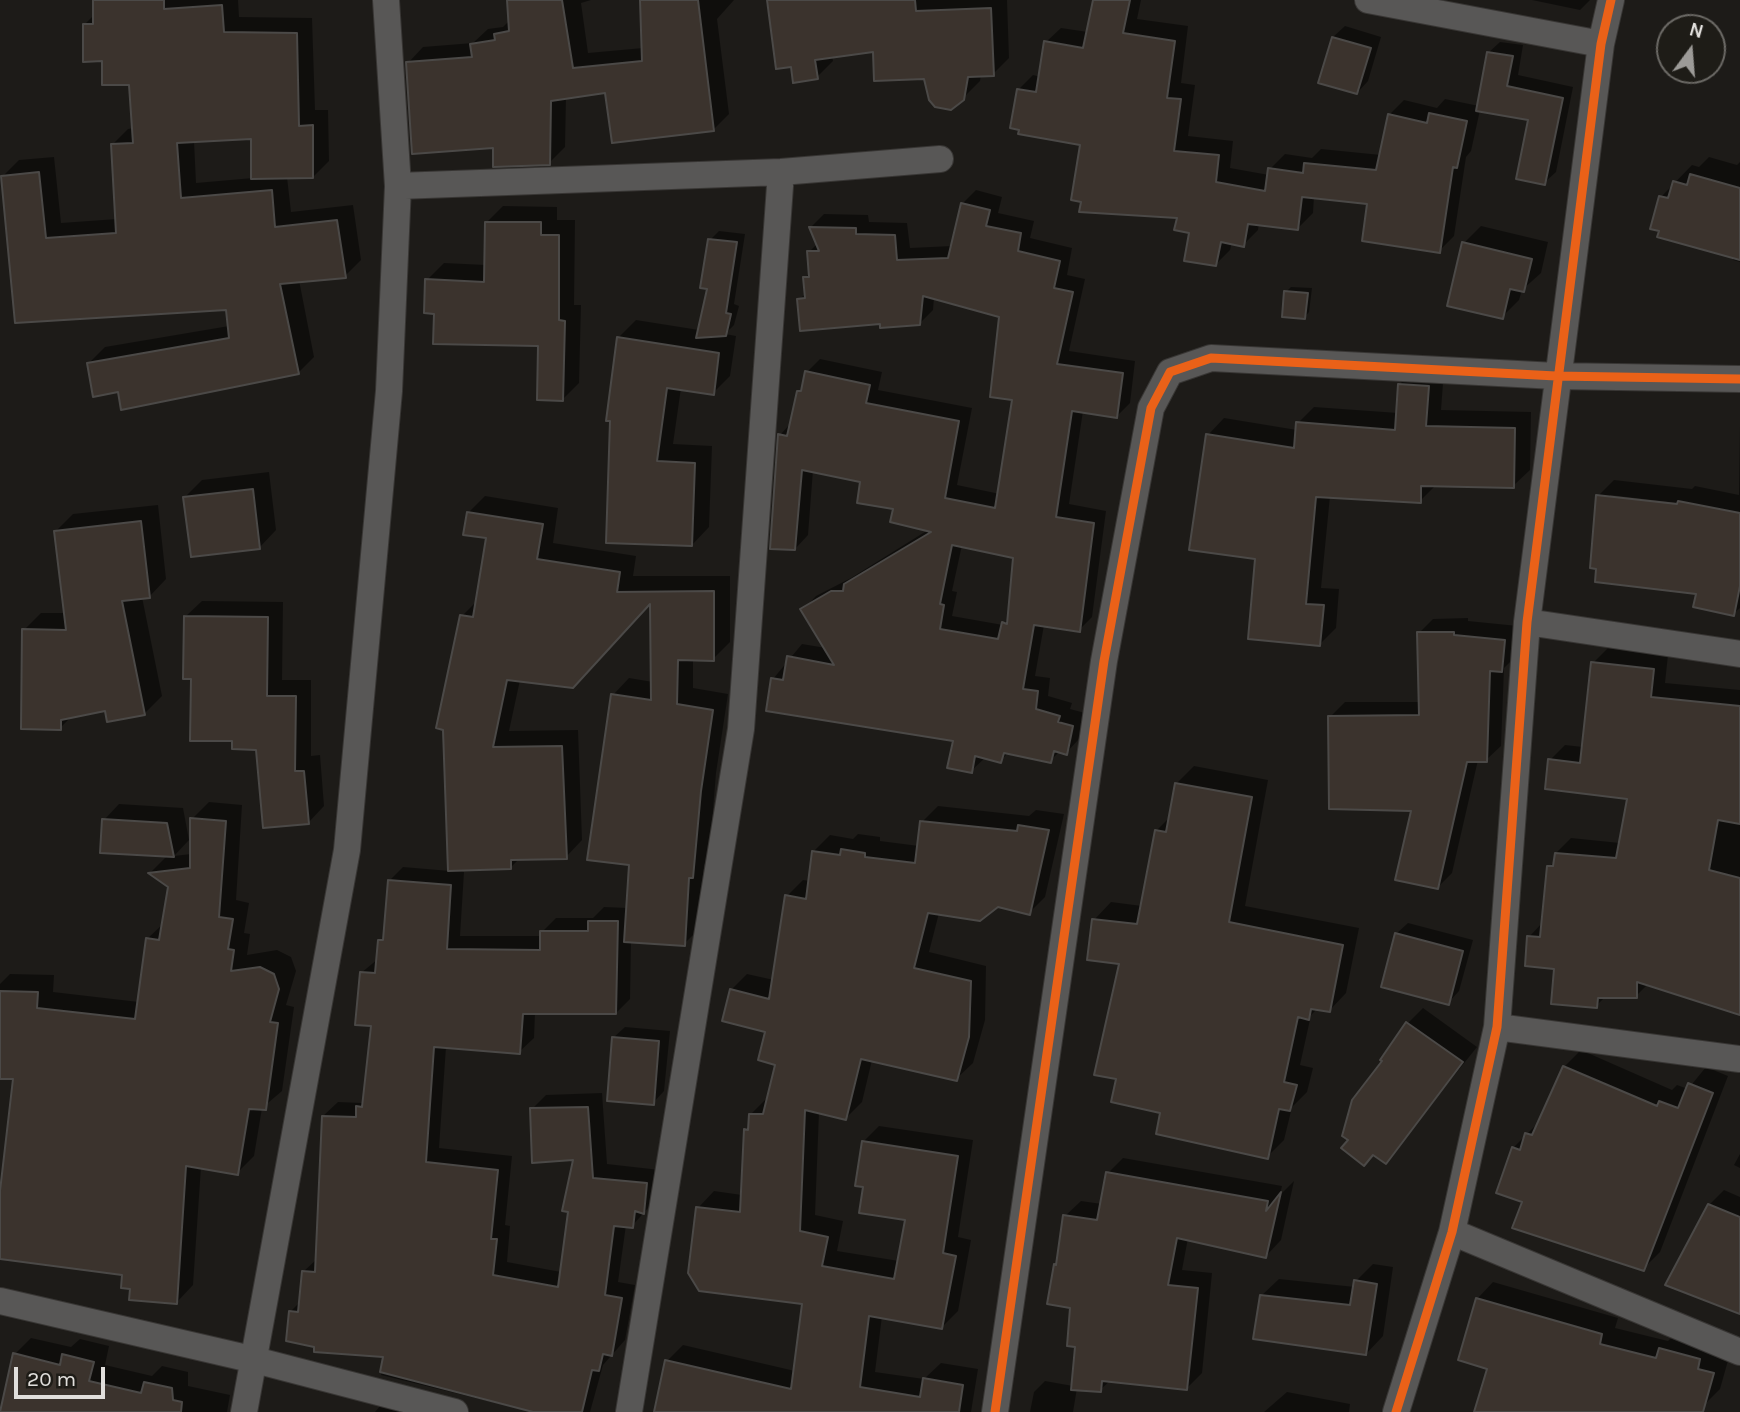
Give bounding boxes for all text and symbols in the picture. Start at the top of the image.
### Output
north arrow [1656,14,1726,84]
text: N [1687,18,1706,43]
scale bar [18,1352,108,1396]
text: 20 m [27,1367,76,1391]

